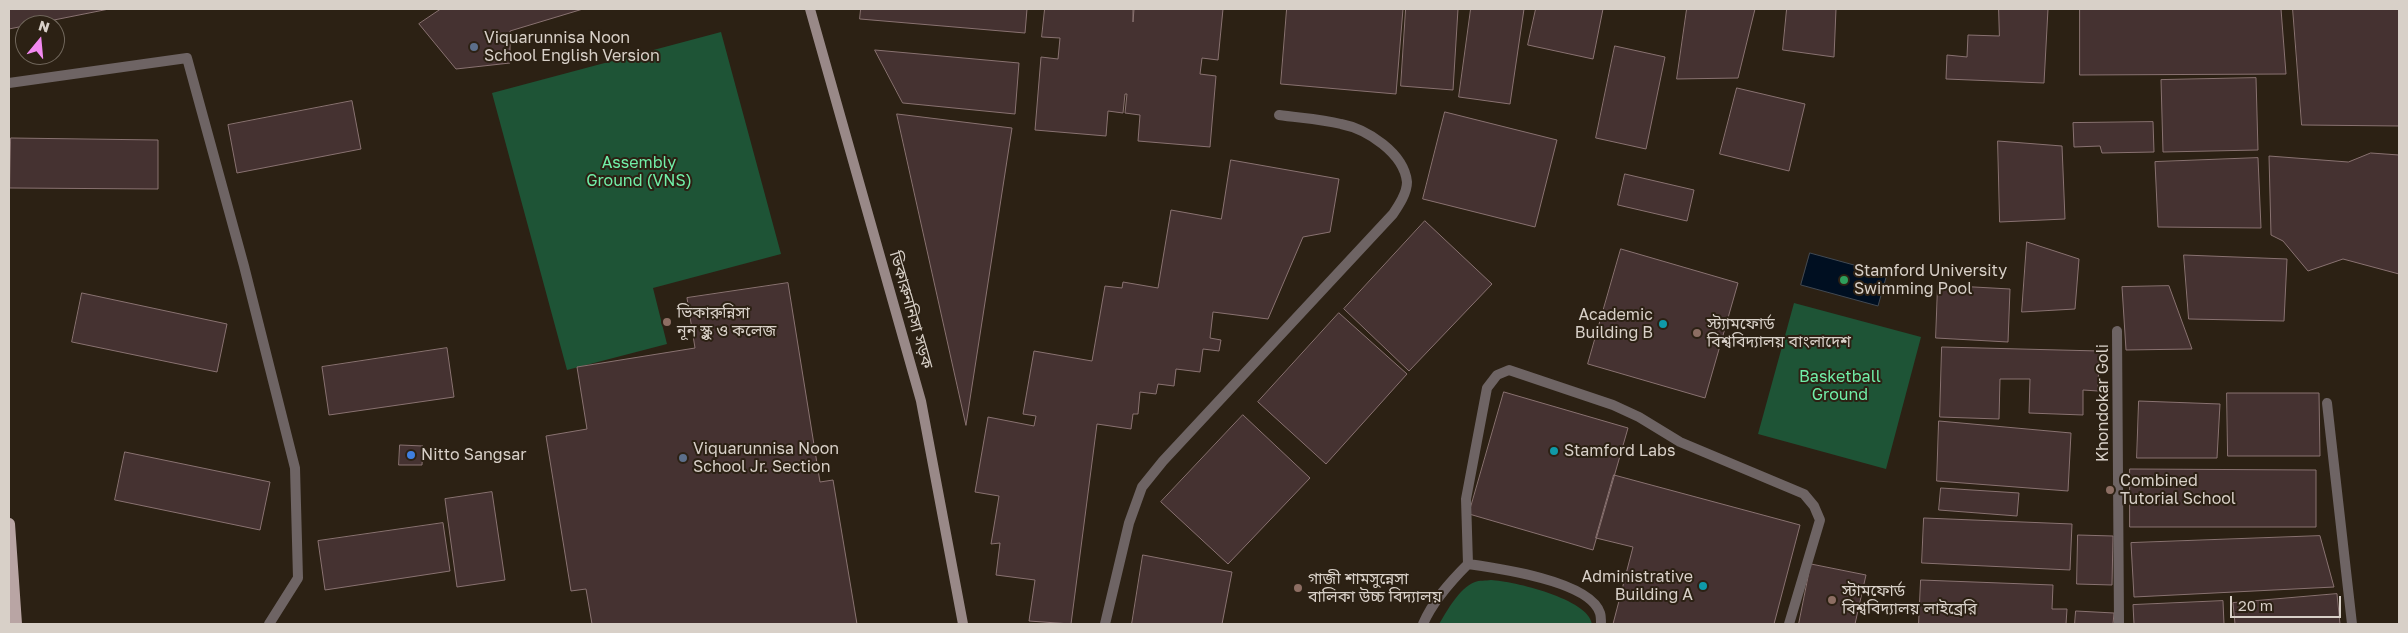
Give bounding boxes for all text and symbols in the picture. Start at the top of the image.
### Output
north arrow [15,15,65,65]
text: N [37,16,52,36]
place label: Viquarunnisa Noon School English Version [484,28,660,66]
marker: Viquarunnisa Noon School English Version [468,41,480,53]
park label: Assembly Ground (VNS) [586,153,692,191]
street label: ভিকারুননিসা সড়ক [885,249,937,371]
place label: Stamford University Swimming Pool [1854,261,2007,299]
marker: Stamford University Swimming Pool [1838,274,1850,286]
place label: ভিকারুন্নিসা নূন স্কুল ও কলেজ [677,303,776,341]
place label: Academic Building B [1575,305,1653,343]
place label: স্ট্যামফোর্ড বিশ্ববিদ্যালয় বাংলাদেশ [1707,314,1851,352]
marker: ভিকারুন্নিসা নূন স্কুল ও কলেজ [661,316,673,328]
marker: Academic Building B [1657,318,1669,330]
marker: স্ট্যামফোর্ড বিশ্ববিদ্যালয় বাংলাদেশ [1691,327,1703,339]
street label: Khondokar Goli [2093,344,2113,462]
park label: Basketball Ground [1799,367,1881,405]
place label: Viquarunnisa Noon School Jr. Section [693,439,839,477]
place label: Stamford Labs [1564,441,1675,461]
place label: Nitto Sangsar [421,445,526,465]
marker: Stamford Labs [1548,445,1560,457]
marker: Nitto Sangsar [405,449,417,461]
marker: Viquarunnisa Noon School Jr. Section [677,452,689,464]
place label: Combined Tutorial School [2120,471,2236,509]
marker: Combined Tutorial School [2104,484,2116,496]
place label: Administrative Building A [1582,567,1693,605]
place label: গাজী শামসুন্নেসা বালিকা উচ্চ বিদ্যালয় [1308,569,1442,607]
marker: Administrative Building A [1697,580,1709,592]
place label: স্টামফোর্ড বিশ্ববিদ্যালয় লাইব্রেরি [1842,581,1977,619]
marker: গাজী শামসুন্নেসা বালিকা উচ্চ বিদ্যালয় [1292,582,1304,594]
scale bar [2233,586,2344,618]
marker: স্টামফোর্ড বিশ্ববিদ্যালয় লাইব্রেরি [1826,594,1838,606]
text: 20 m [2238,596,2273,614]

